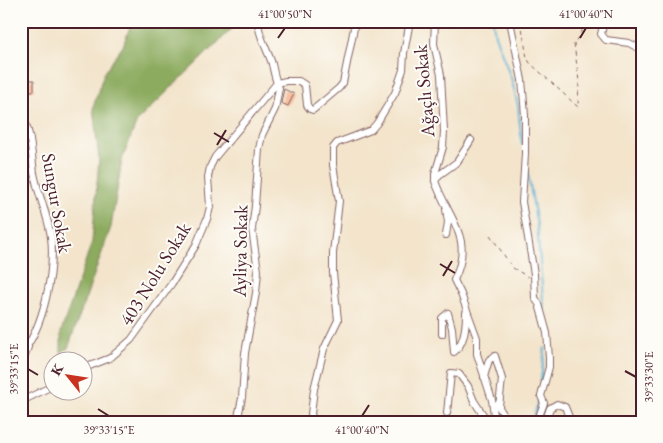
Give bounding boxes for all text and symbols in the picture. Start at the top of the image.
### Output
text: 41°00'50"N [258,6,312,22]
text: 41°00'40"N [559,6,613,22]
street label: Ağaçlı Sokak [407,42,441,139]
street label: Sungur Sokak [36,151,78,256]
street label: Ayliya Sokak [227,204,253,298]
street label: 403 Nolu Sokak [113,217,197,330]
text: 39°33'15"E [6,343,22,395]
north arrow [42,350,92,400]
text: 39°33'30"E [641,351,657,403]
text: K [46,360,67,379]
text: 39°33'15"E [83,422,135,438]
text: 41°00'40"N [335,422,389,438]

